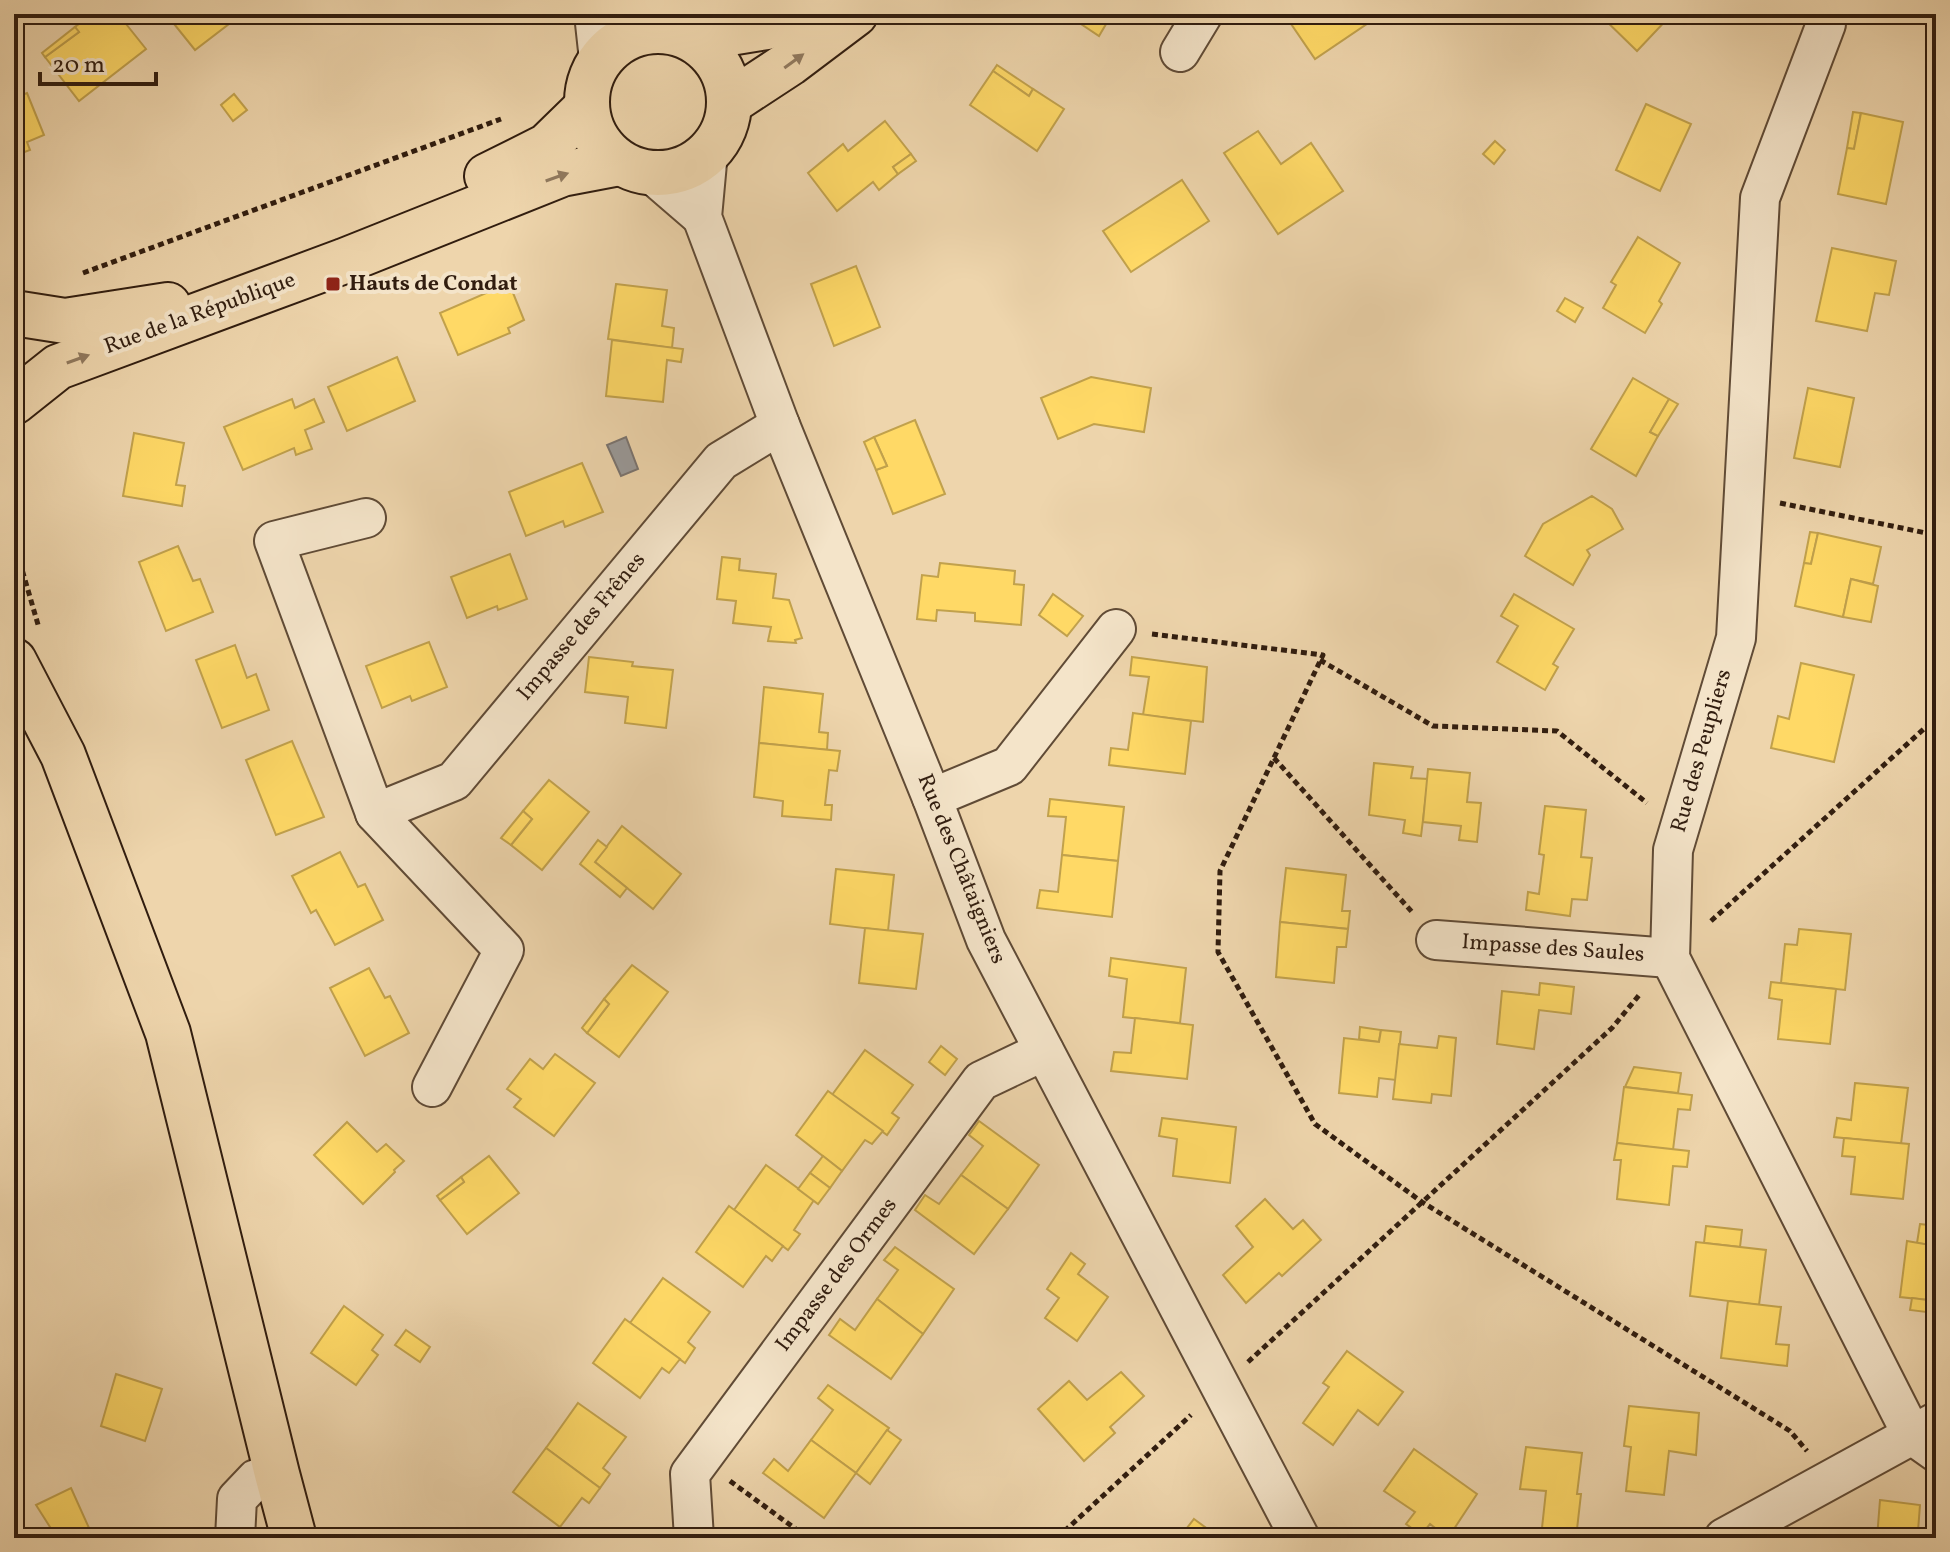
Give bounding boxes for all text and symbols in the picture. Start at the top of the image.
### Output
scale bar [40,36,156,86]
text: 20 m [52,49,105,83]
one-way arrow [783,53,804,69]
one-way arrow [545,170,569,182]
street label: Rue de la République [100,265,300,363]
place label: Hauts de Condat [349,269,518,300]
marker: Hauts de Condat [324,275,342,293]
one-way arrow [66,352,90,365]
street label: Impasse des Frênes [511,546,653,708]
street label: Rue des Peupliers [1664,666,1740,836]
street label: Rue des Châtaigniers [909,769,1013,969]
street label: Impasse des Saules [1461,927,1645,971]
street label: Impasse des Ormes [769,1191,905,1359]

